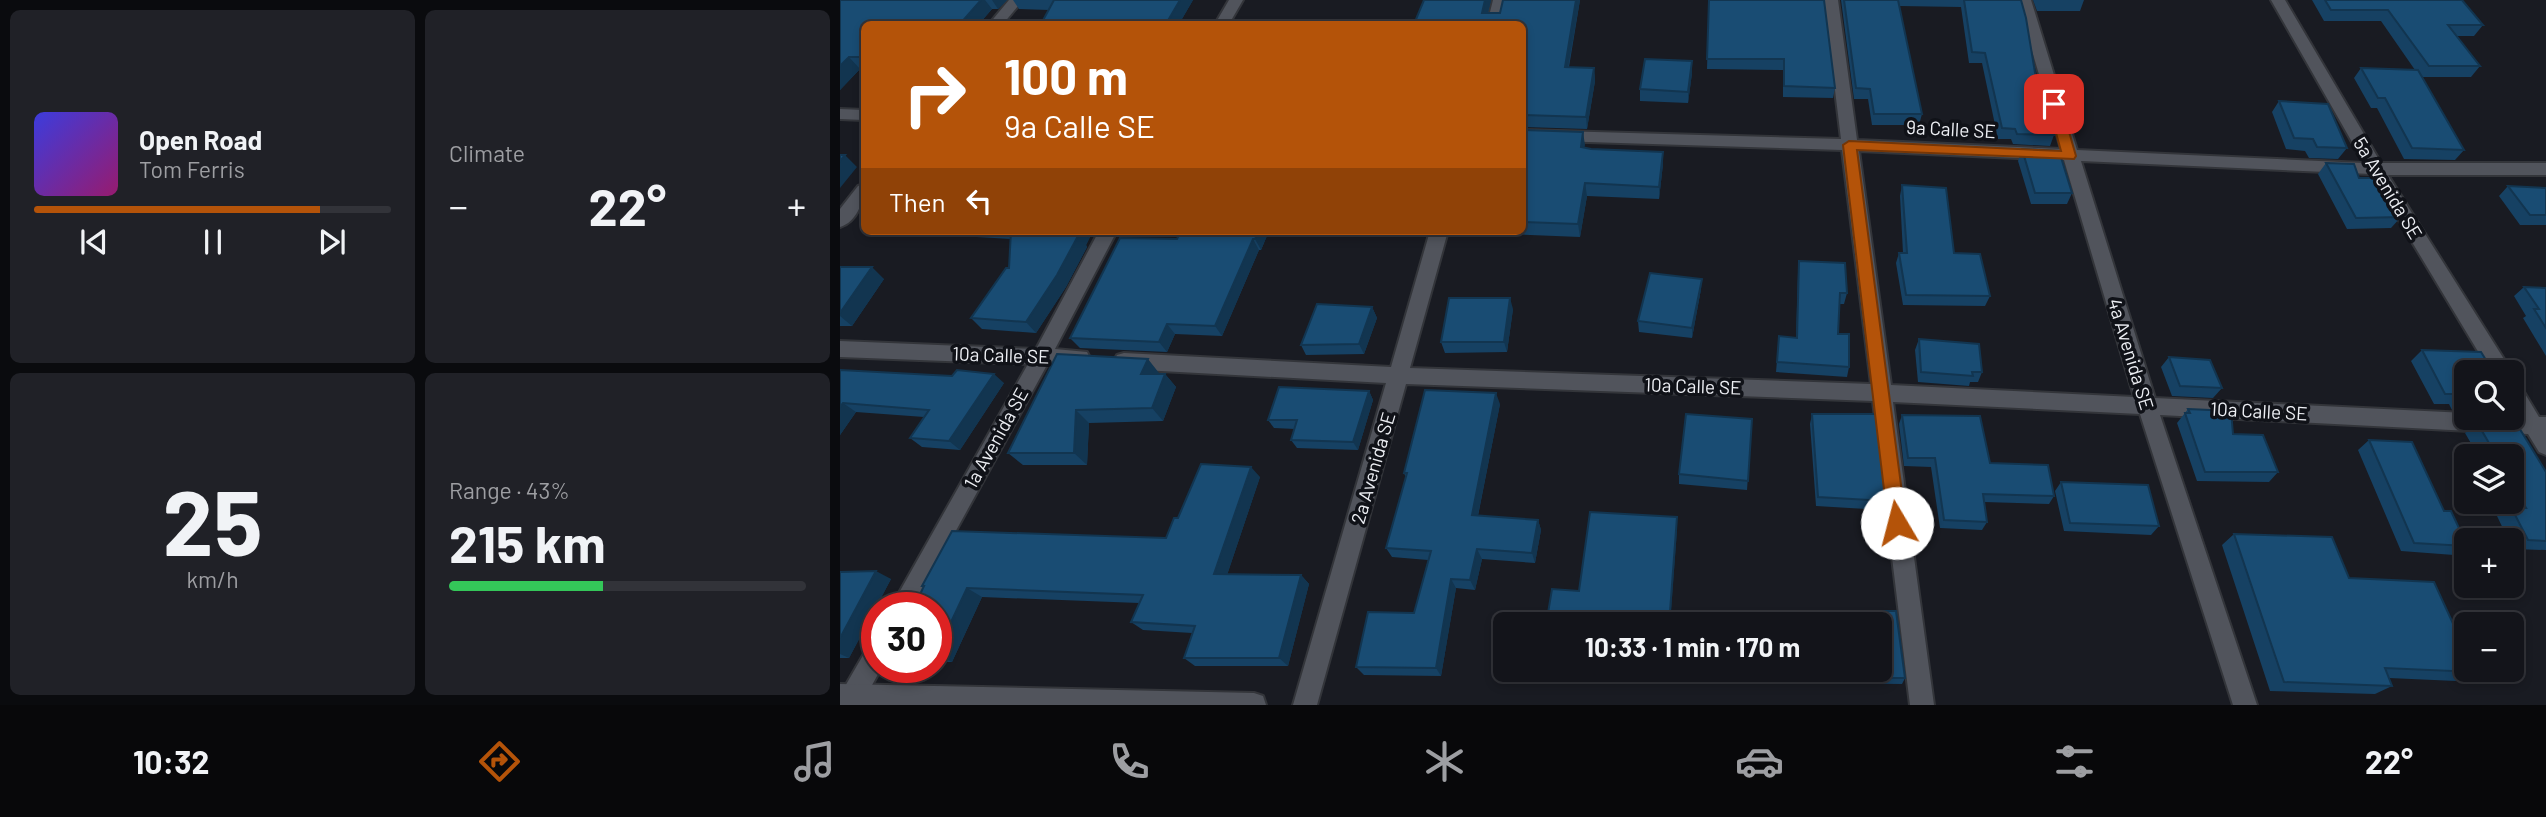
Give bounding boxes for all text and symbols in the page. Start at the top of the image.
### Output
text: 100 m [1004,46,1128,105]
icon: right [889,49,980,140]
pin [2024,74,2084,134]
icon: arrive [2035,85,2073,123]
text: 9a Calle SE [1004,106,1155,144]
street label: 9a Calle SE [1906,115,1996,142]
text: Open Road [139,124,262,155]
street label: 5a Avenida SE [2349,133,2428,243]
text: Climate [449,139,525,167]
text: Tom Ferris [139,155,245,183]
text: 22° [589,174,666,236]
text: − [449,182,468,228]
text: + [787,182,806,228]
icon: left [960,182,998,220]
text: Then [889,186,946,217]
icon: previous [75,223,113,261]
icon: pause [194,223,232,261]
icon: next [313,223,351,261]
street label: 4a Avenida SE [2104,295,2159,412]
street label: 10a Calle SE [952,341,1050,368]
map controls [2454,360,2524,682]
button: search [2454,360,2524,430]
street label: 10a Calle SE [1644,372,1742,399]
street label: 1a Avenida SE [958,383,1033,492]
street label: 10a Calle SE [2210,396,2308,425]
street label: 2a Avenida SE [1346,409,1399,526]
button: layers [2454,444,2524,514]
text: 25 [162,465,263,574]
text: Range · 43% [449,476,570,504]
position arrow [1860,486,1934,560]
text: 215 km [449,511,606,573]
button: + [2454,528,2524,598]
text: km/h [186,565,239,593]
speed limit sign: 30 [861,592,952,683]
button: − [2454,612,2524,682]
text: 10:33 · 1 min · 170 m [1585,631,1800,662]
icon: directions [475,737,524,786]
icon: music [790,737,839,786]
icon: phone [1105,737,1154,786]
icon: climate [1420,737,1469,786]
icon: car [1735,737,1784,786]
icon: filters [2050,737,2099,786]
text: 10:32 [133,742,209,780]
text: 22° [2365,742,2413,780]

